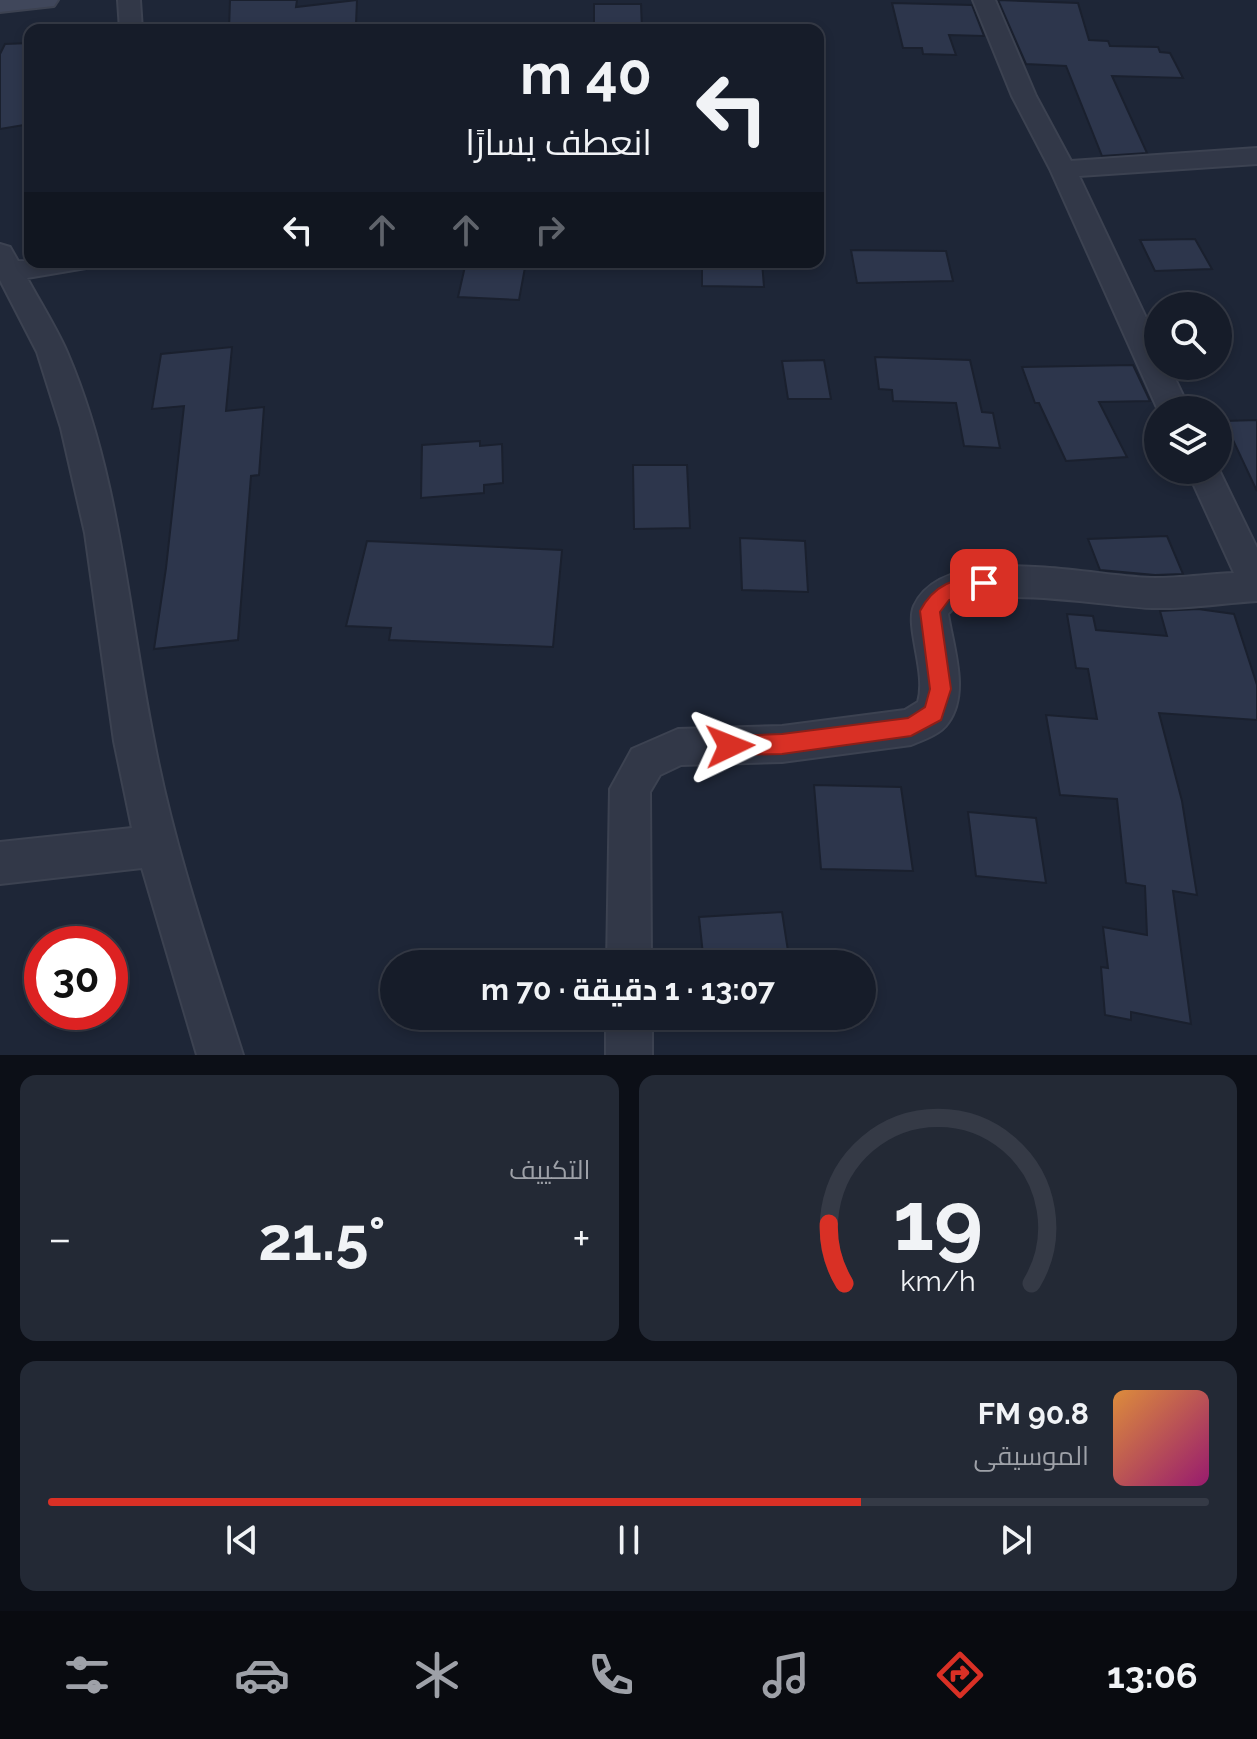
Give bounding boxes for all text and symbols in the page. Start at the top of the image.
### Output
text: 40 m [520,41,652,107]
icon: left [680,56,784,160]
text: انعطف يسارًا [465,121,652,163]
icon: left [276,208,320,252]
icon: ahead [360,208,404,252]
icon: ahead [444,208,488,252]
icon: right [528,208,572,252]
map controls [1144,292,1232,484]
button: search [1144,292,1232,380]
button: layers [1144,396,1232,484]
pin [950,549,1018,617]
icon: arrive [962,561,1006,605]
position arrow [688,704,772,788]
speed limit sign: 30 [24,926,128,1030]
text: 13:07 · 1 دقيقة · 70 m [481,972,775,1007]
text: التكييف [509,1155,591,1185]
text: 19 [893,1172,983,1269]
text: 21.5° [258,1204,386,1274]
text: − [48,1213,72,1264]
text: + [572,1213,591,1264]
text: km/h [900,1264,975,1298]
text: 90.8 FM [978,1396,1089,1431]
text: الموسيقى [974,1441,1089,1471]
icon: previous [220,1518,264,1562]
icon: pause [607,1518,651,1562]
icon: next [994,1518,1038,1562]
icon: filters [59,1647,115,1703]
icon: car [234,1647,290,1703]
icon: climate [409,1647,465,1703]
icon: phone [583,1647,639,1703]
icon: music [758,1647,814,1703]
icon: directions [932,1647,988,1703]
text: 13:06 [1107,1654,1198,1696]

